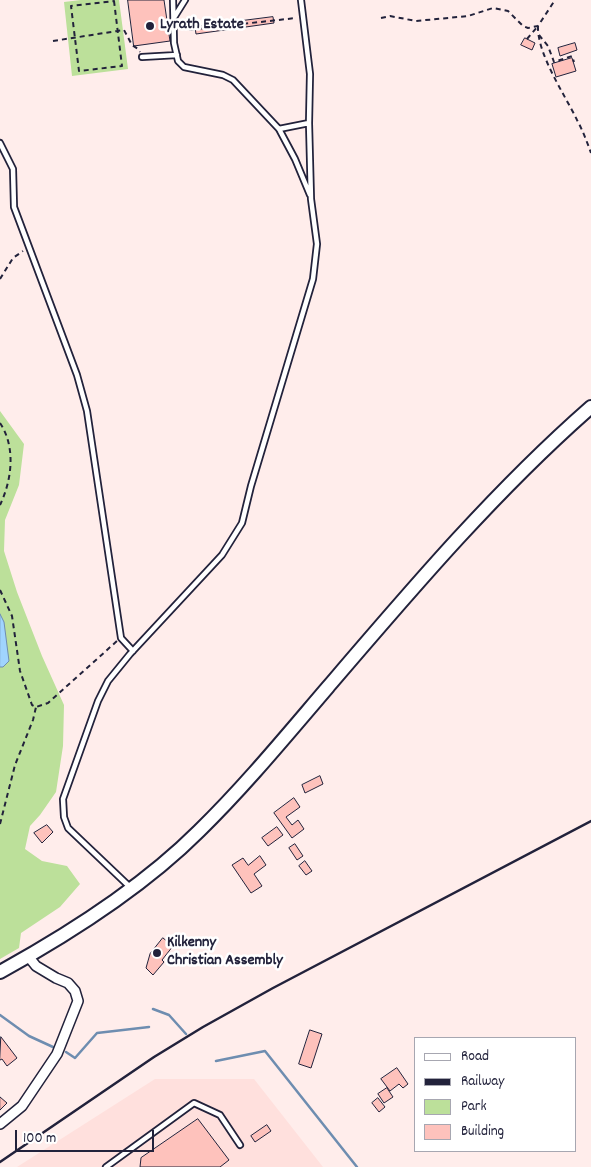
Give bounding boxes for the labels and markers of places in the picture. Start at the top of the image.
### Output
place label: Lyrath Estate [160,16,244,36]
marker: Lyrath Estate [144,20,156,32]
place label: Kilkenny Christian Assembly [167,934,283,972]
marker: Kilkenny Christian Assembly [151,947,163,959]

